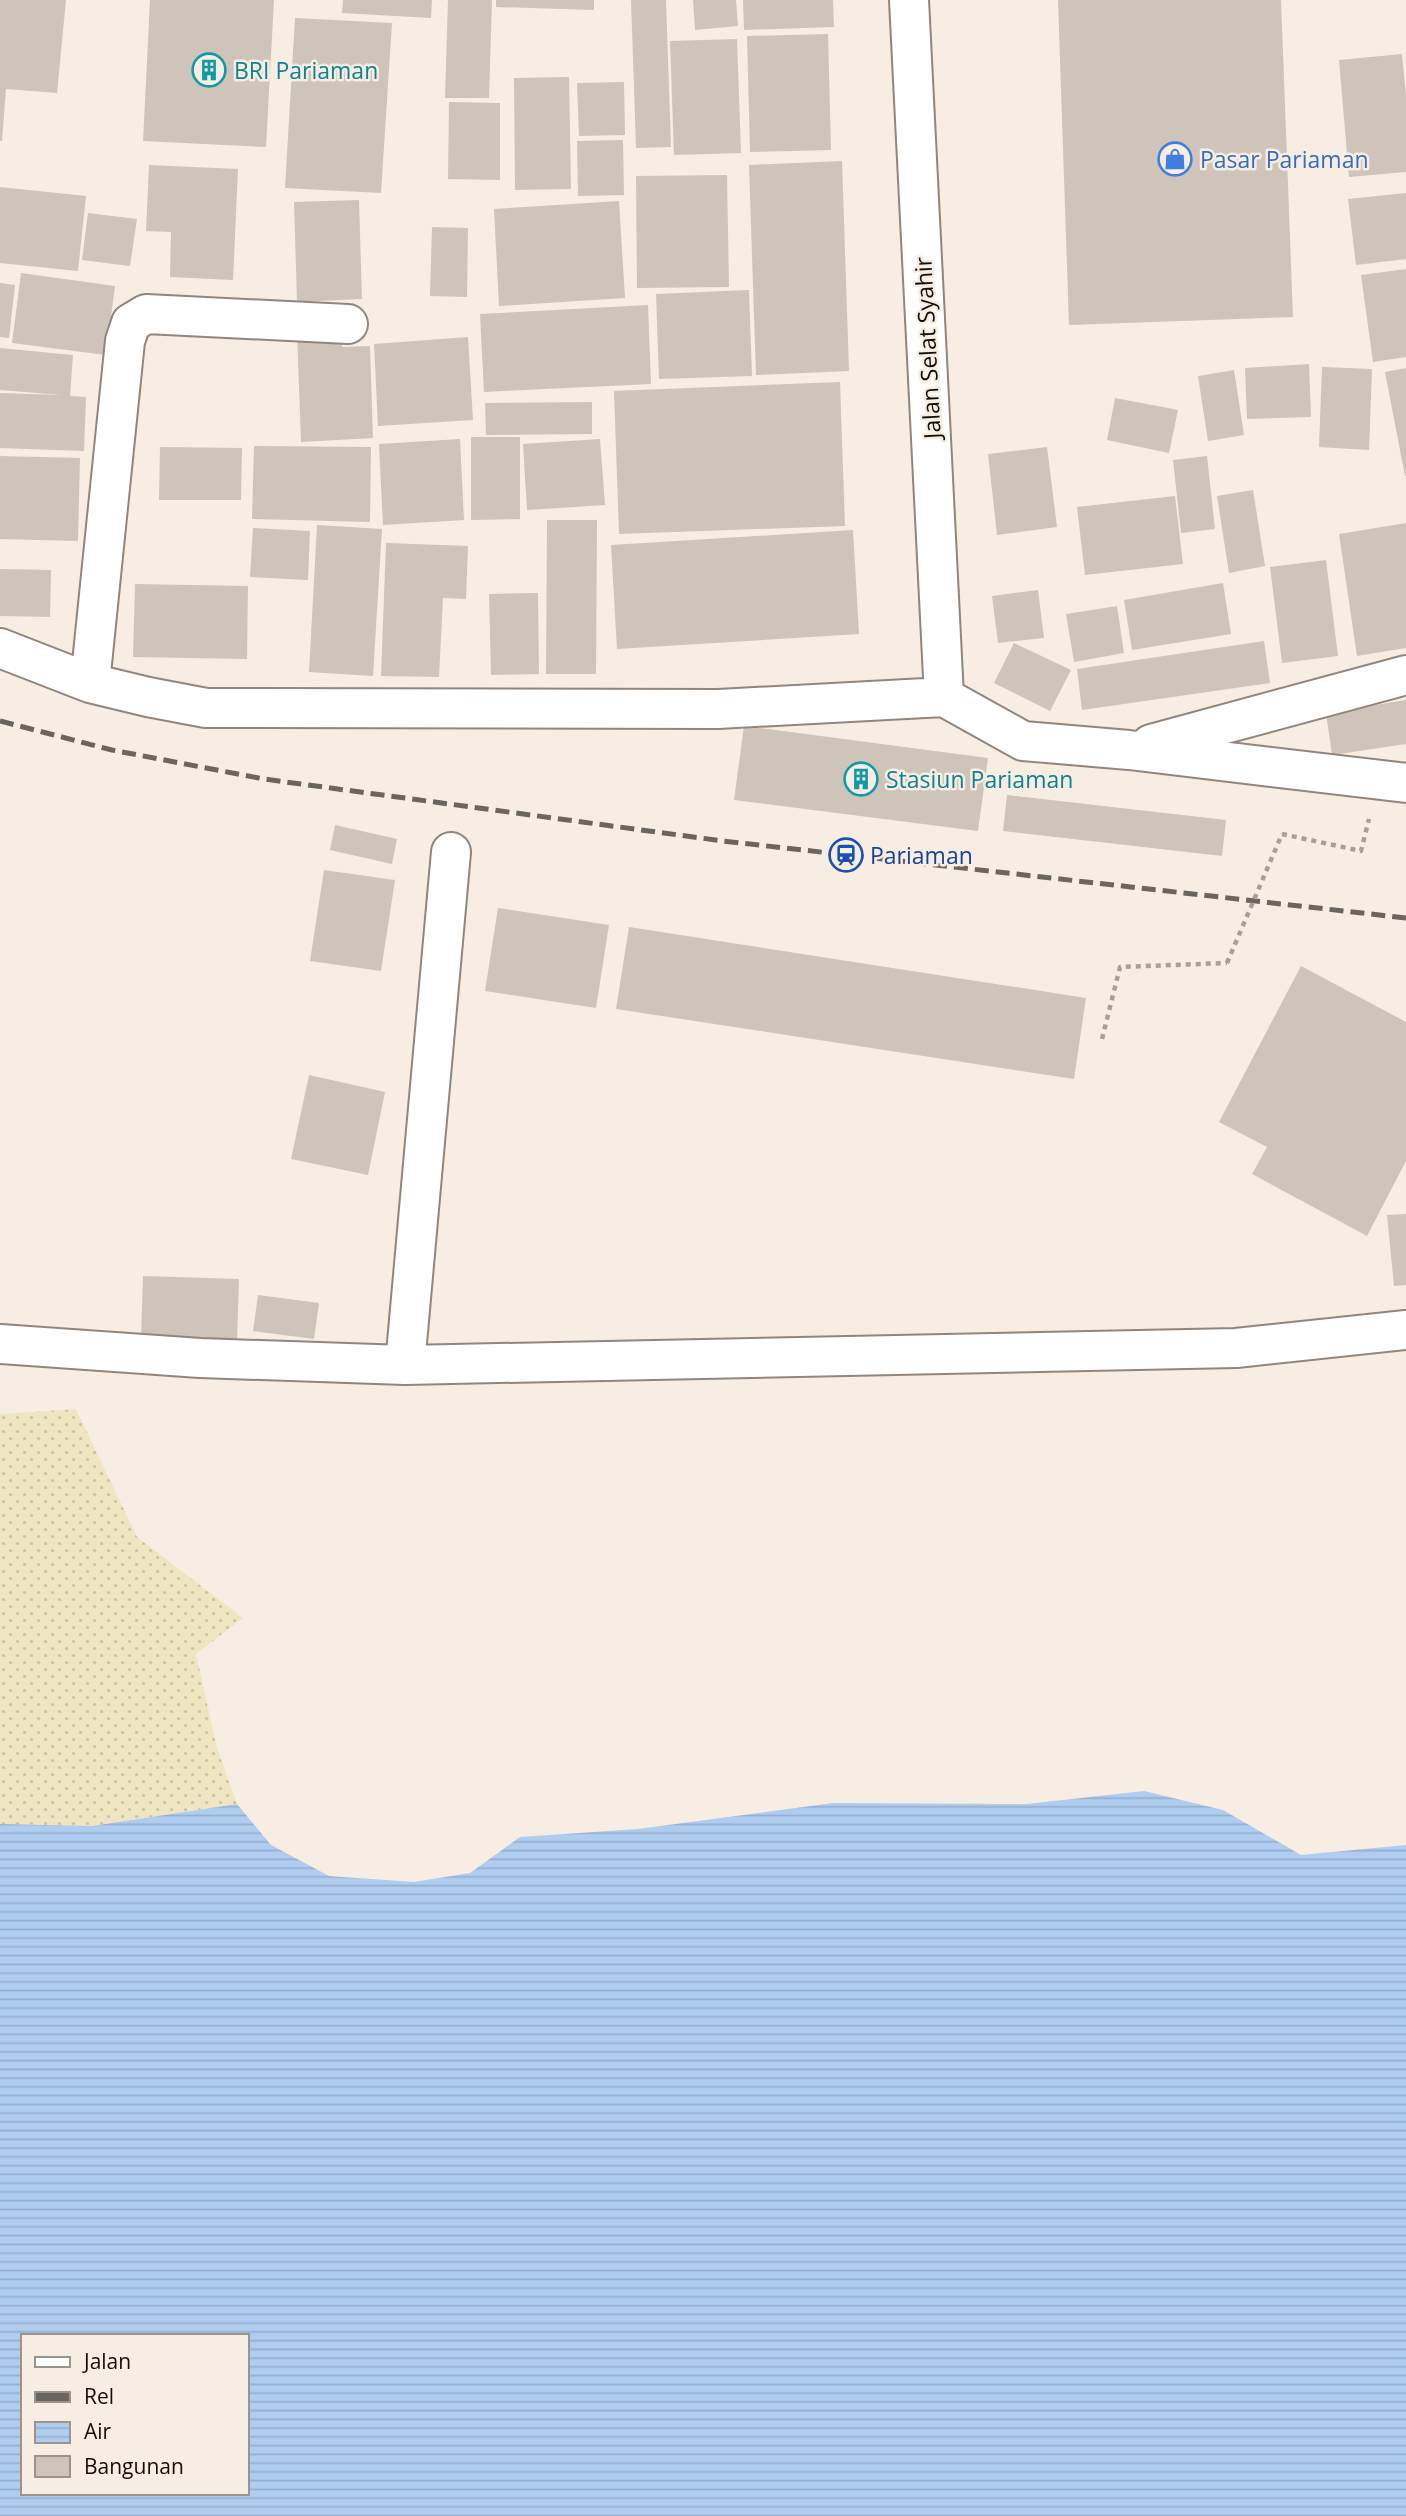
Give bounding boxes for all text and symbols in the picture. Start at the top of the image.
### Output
building icon: BRI Pariaman [190,51,228,89]
place label: BRI Pariaman [234,54,378,86]
shop icon: Pasar Pariaman [1156,140,1194,178]
place label: Pasar Pariaman [1200,143,1369,175]
street label: Jalan Selat Syahir [906,256,948,442]
building icon: Stasiun Pariaman [842,760,880,798]
place label: Stasiun Pariaman [886,763,1073,795]
station icon: Pariaman [827,836,865,874]
place label: Pariaman [870,839,973,871]
legend [21,2334,248,2495]
text: Jalan [82,2347,131,2375]
text: Rel [84,2382,114,2410]
text: Air [84,2417,112,2445]
text: Bangunan [84,2452,184,2480]

